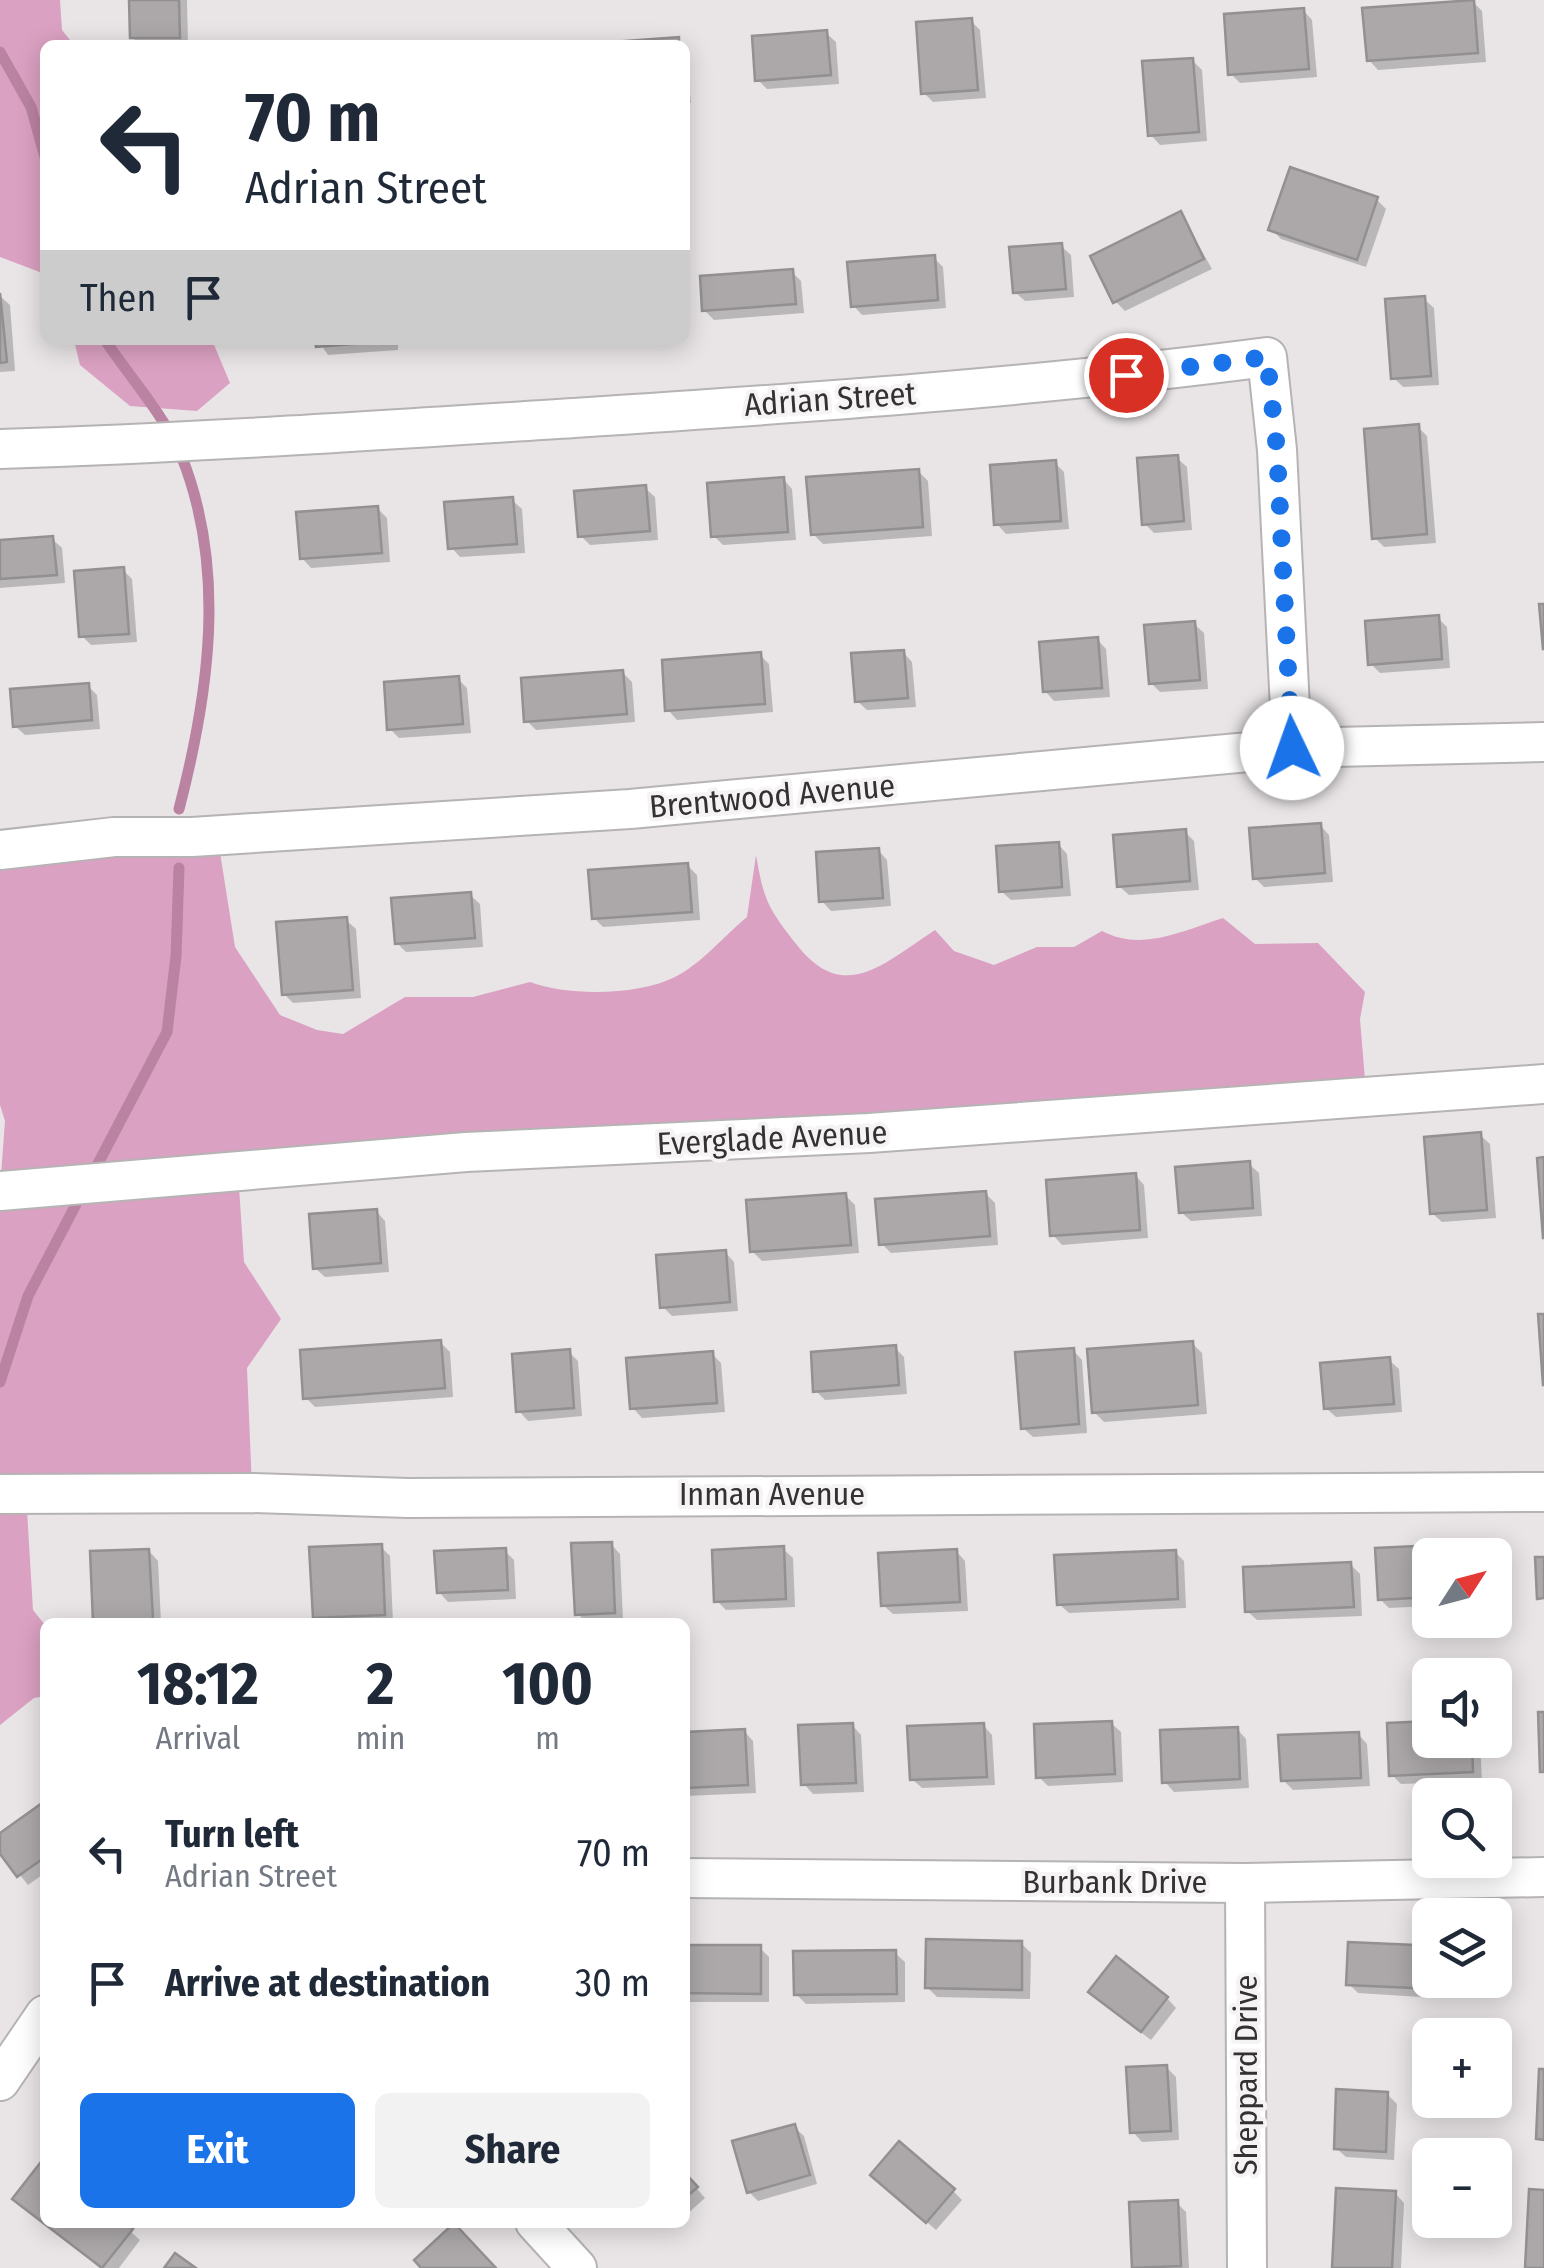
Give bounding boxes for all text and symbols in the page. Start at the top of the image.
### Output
text: 70 m [245,76,380,160]
icon: left [80,80,210,210]
text: Adrian Street [245,161,487,215]
icon: arrive [176,270,231,325]
text: Then [80,275,156,321]
pin [1084,333,1169,418]
icon: arrive [1099,348,1154,403]
street label: Adrian Street [743,374,918,424]
position arrow [1240,696,1344,800]
street label: Brentwood Avenue [648,766,896,826]
street label: Everglade Avenue [656,1113,888,1163]
street label: Inman Avenue [679,1475,865,1513]
north arrow [1412,1538,1512,1638]
map controls [1412,1538,1512,2238]
text: 18:12 [137,1648,259,1720]
text: 2 [367,1648,394,1720]
text: 100 [502,1648,593,1720]
button: sound [1412,1658,1512,1758]
text: Arrival [155,1719,240,1757]
text: min [356,1719,405,1757]
text: m [535,1719,560,1757]
button: search [1412,1778,1512,1878]
text: Turn left [165,1811,299,1857]
icon: left [80,1826,135,1881]
text: 70 m [577,1830,650,1876]
text: Adrian Street [165,1857,337,1895]
street label: Burbank Drive [1023,1863,1207,1901]
button: layers [1412,1898,1512,1998]
icon: arrive [80,1956,135,2011]
text: Arrive at destination [165,1960,490,2006]
text: 30 m [575,1960,650,2006]
street label: Sheppard Drive [1227,1975,1265,2175]
button: + [1412,2018,1512,2118]
button: Exit [80,2093,355,2208]
button: Share [375,2093,650,2208]
button: − [1412,2138,1512,2238]

